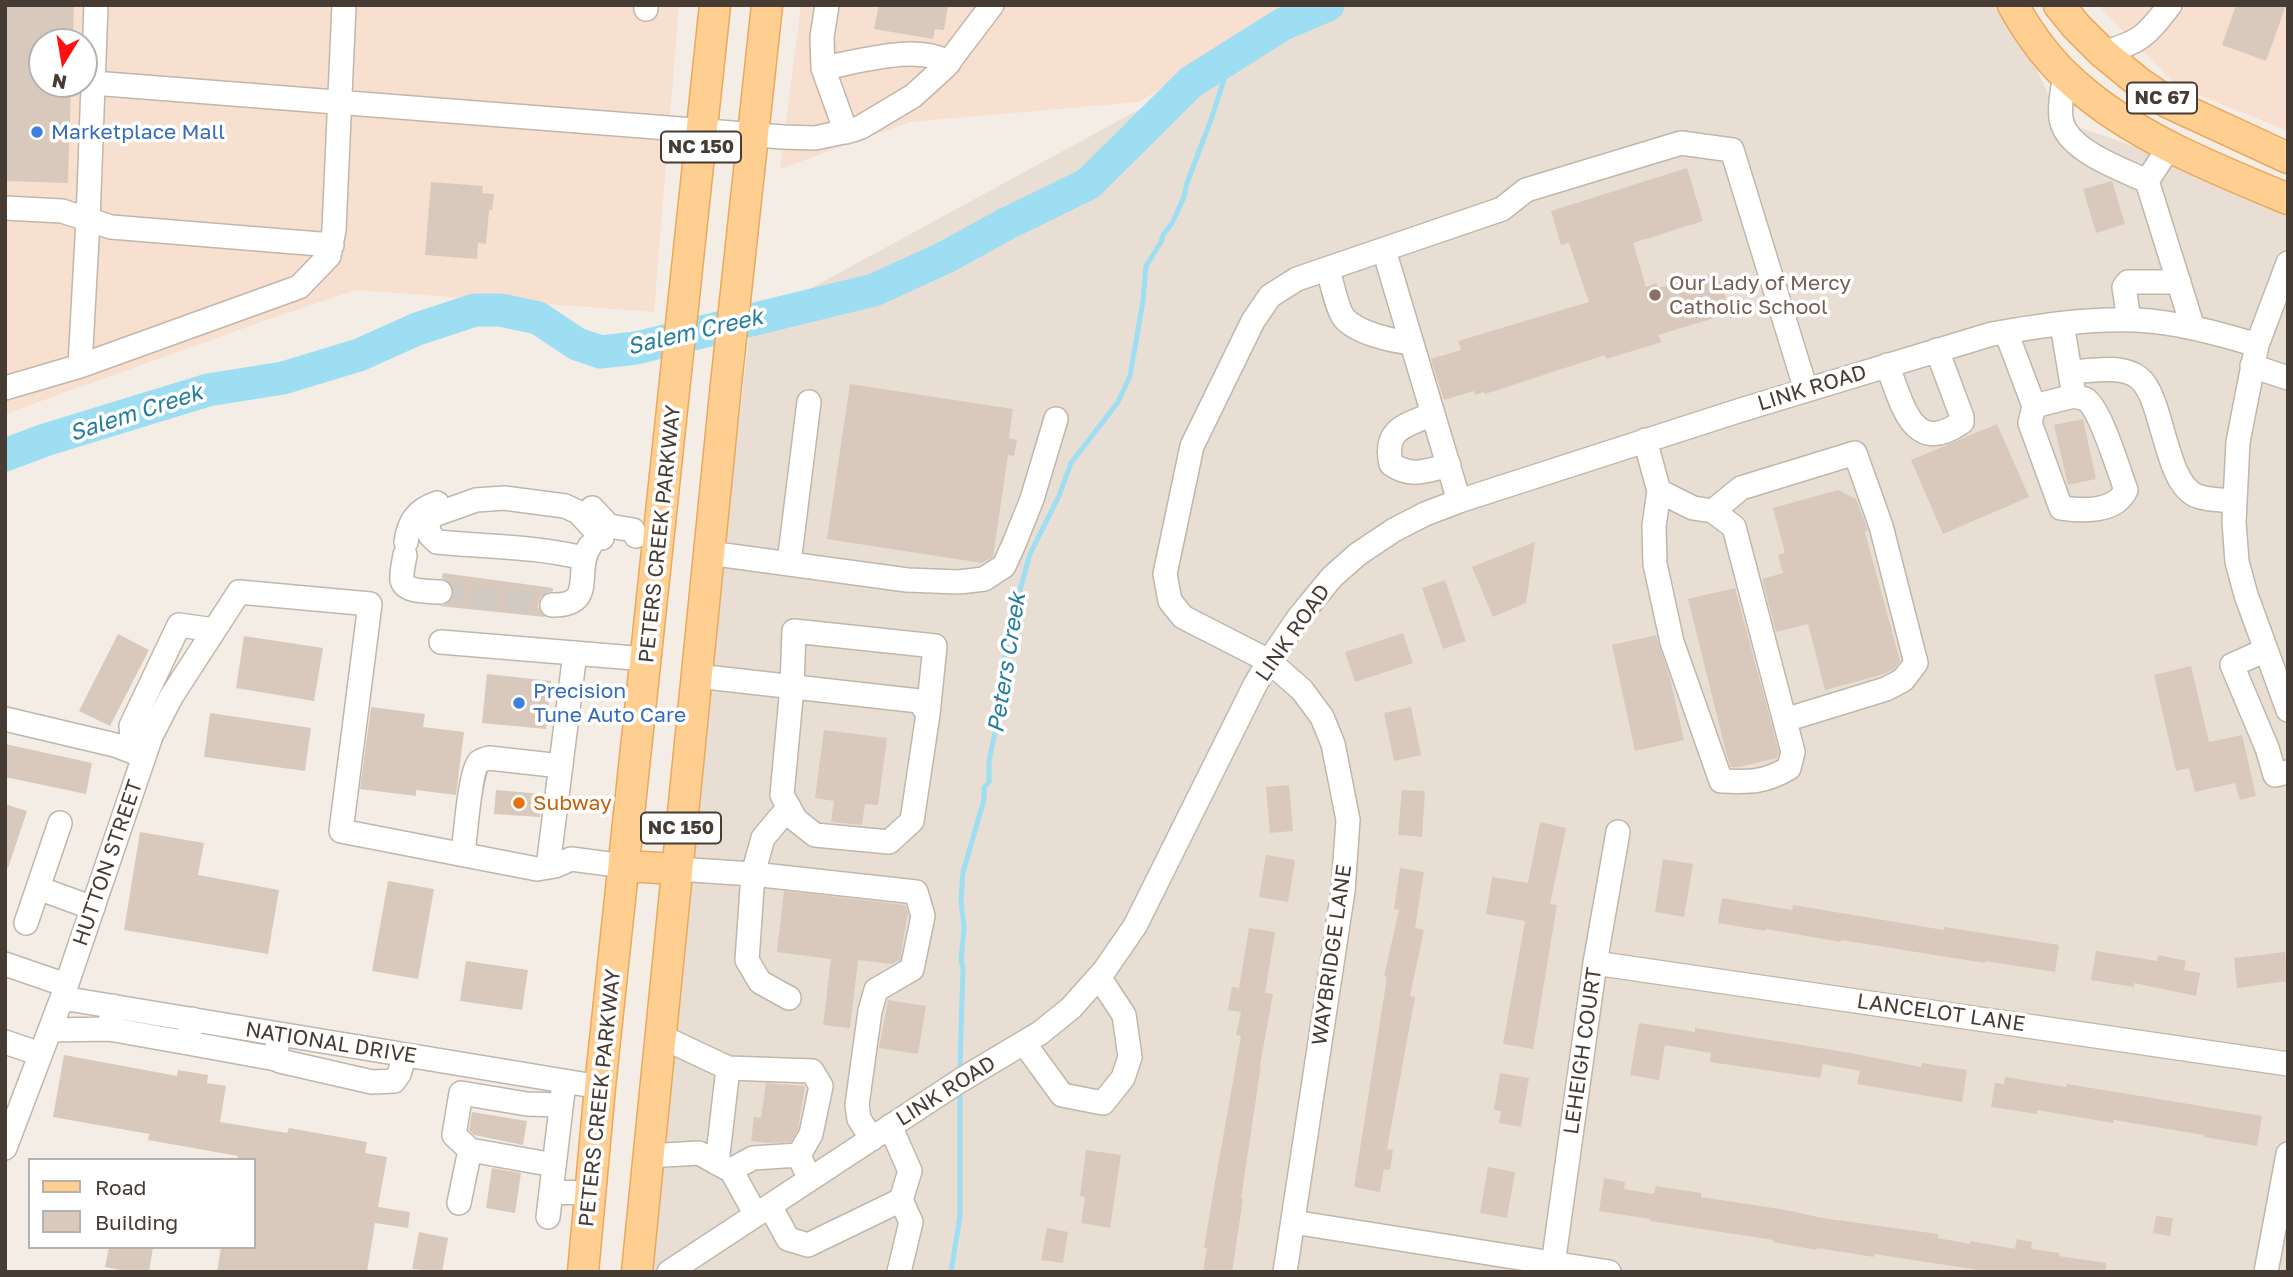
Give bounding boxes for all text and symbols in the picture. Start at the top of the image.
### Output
north arrow [28,28,98,98]
text: N [50,69,69,95]
road number: NC 67 [2127,82,2197,114]
place label: Marketplace Mall [51,119,225,145]
marker: Marketplace Mall [29,124,45,140]
road number: NC 150 [661,132,741,162]
place label: Our Lady of Mercy Catholic School [1669,270,1851,320]
marker: Our Lady of Mercy Catholic School [1647,287,1663,303]
water label: Salem Creek [624,303,766,361]
street label: LINK ROAD [1755,360,1869,416]
water label: Salem Creek [66,378,206,448]
street label: PETERS CREEK PARKWAY [634,404,686,664]
street label: LINK ROAD [1250,580,1336,686]
water label: Peters Creek [982,591,1032,735]
place label: Precision Tune Auto Care [533,678,686,728]
marker: Precision Tune Auto Care [511,695,527,711]
street label: HUTTON STREET [68,777,148,949]
place label: Subway [533,790,612,816]
marker: Subway [511,795,527,811]
road number: NC 150 [641,813,721,844]
street label: WAYBRIDGE LANE [1307,863,1357,1047]
street label: LEHEIGH COURT [1559,966,1607,1136]
street label: PETERS CREEK PARKWAY [574,968,626,1228]
street label: LANCELOT LANE [1855,989,2027,1037]
street label: NATIONAL DRIVE [243,1017,419,1069]
street label: LINK ROAD [892,1051,1000,1131]
legend [28,1158,256,1249]
text: Road [95,1174,146,1200]
text: Building [95,1209,178,1235]

